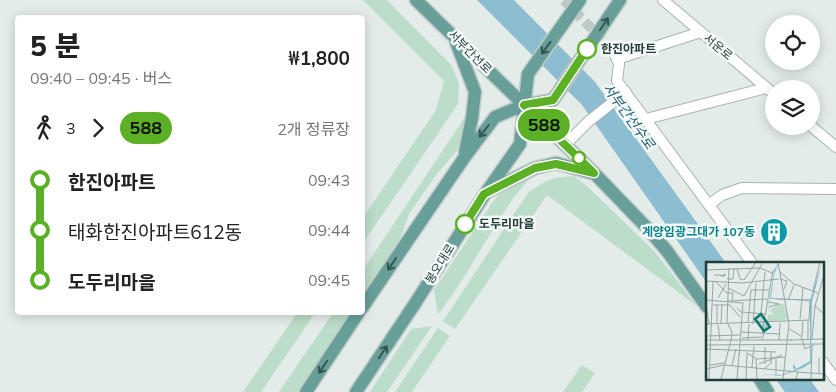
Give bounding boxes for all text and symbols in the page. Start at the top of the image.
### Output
map controls [765,15,820,135]
button: locate [765,15,820,70]
one-way arrow [599,17,609,31]
street label: 서부간선로 [446,27,495,76]
text: 5 분 [30,28,80,63]
street label: 서운로 [701,30,736,63]
marker: 한진아파트 [577,39,597,59]
one-way arrow [541,41,551,55]
place label: 한진아파트 [601,41,656,56]
text: ₩1,800 [288,46,350,70]
text: 09:40 – 09:45 · 버스 [30,68,172,88]
water label: 서부간선수로 [599,79,660,153]
button: layers [765,80,820,135]
line badge: 588 [515,109,573,141]
text: 588 [528,113,560,136]
icon: walk [30,114,58,142]
icon: forward [84,114,112,142]
text: 588 [130,116,162,139]
text: 3 [66,118,76,138]
text: 2개 정류장 [277,119,350,139]
one-way arrow [479,124,489,138]
unlabelled marker [572,151,586,165]
text: 한진아파트 [68,170,155,194]
text: 09:43 [308,170,350,190]
marker: 도두리마을 [455,214,475,234]
place label: 도두리마을 [479,216,534,231]
building icon: 계양임광그대가 107동 [759,217,789,247]
text: 태화한진아파트612동 [68,220,242,244]
text: 09:44 [308,220,350,240]
place label: 계양임광그대가 107동 [642,224,755,239]
street label: 봉오대로 [422,241,458,286]
one-way arrow [387,257,397,271]
inset map [706,262,824,380]
text: 도두리마을 [68,270,155,294]
text: 09:45 [308,270,350,290]
one-way arrow [378,345,388,359]
one-way arrow [318,360,328,374]

